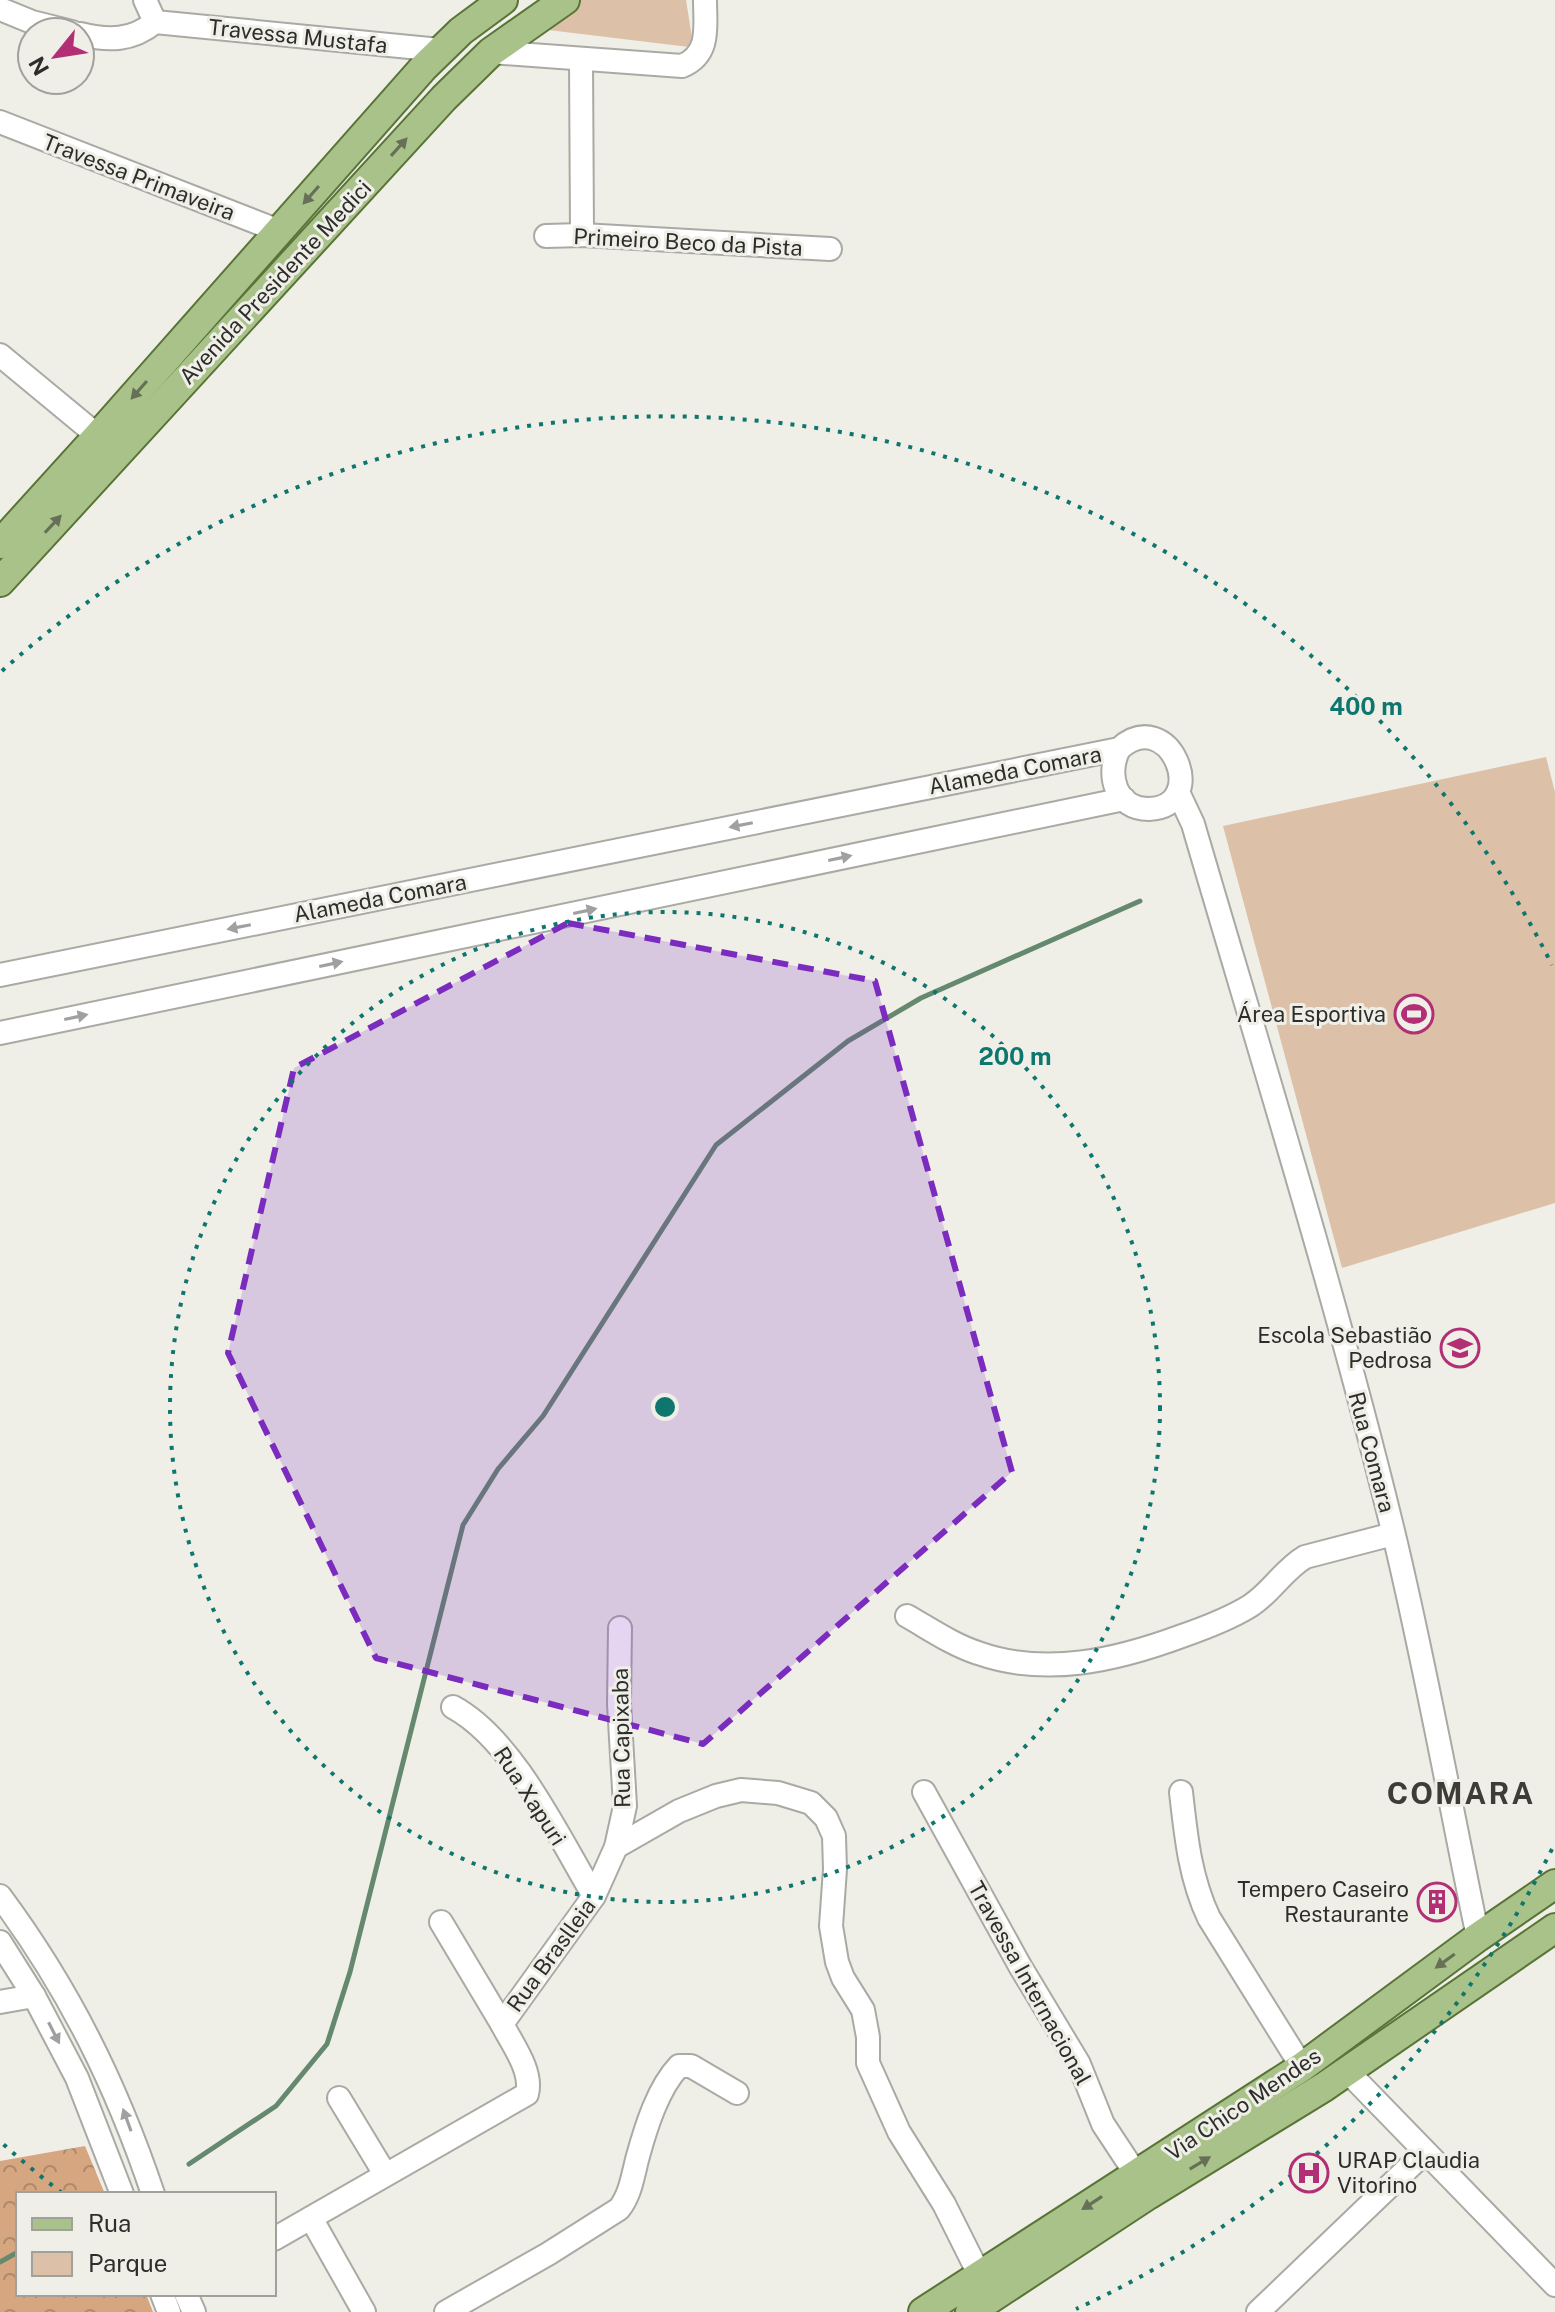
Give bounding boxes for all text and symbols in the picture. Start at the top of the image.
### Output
street label: Travessa Mustafa [207,14,389,58]
north arrow [16,16,96,96]
text: N [23,52,54,80]
street label: Travessa Primaveira [39,128,239,226]
one-way arrow [389,137,407,156]
street label: Avenida Presidente Medici [174,175,376,389]
one-way arrow [303,184,320,204]
street label: Primeiro Beco da Pista [573,223,803,261]
one-way arrow [131,379,148,399]
one-way arrow [43,515,61,534]
text: 400 m [1329,692,1403,720]
street label: Alameda Comara [926,740,1104,800]
one-way arrow [728,820,753,832]
one-way arrow [828,851,853,864]
street label: Alameda Comara [291,868,469,928]
one-way arrow [573,904,598,917]
one-way arrow [226,921,251,934]
one-way arrow [319,957,344,970]
sports icon: Área Esportiva [1393,993,1435,1035]
place label: Área Esportiva [1237,1001,1386,1027]
one-way arrow [64,1010,89,1023]
text: 200 m [978,1042,1052,1070]
place label: Escola Sebastião Pedrosa [1257,1322,1432,1373]
school or university icon: Escola Sebastião Pedrosa [1439,1327,1481,1369]
street label: Rua Comara [1343,1389,1401,1515]
centre of rings [651,1393,679,1421]
street label: Rua Capixaba [607,1668,635,1808]
street label: Rua Xapuri [489,1742,571,1850]
district label: COMARA [1387,1775,1535,1811]
street label: Travessa Internacional [963,1876,1097,2090]
place label: Tempero Caseiro Restaurante [1237,1876,1409,1927]
building icon: Tempero Caseiro Restaurante [1416,1881,1458,1923]
street label: Rua Braslleia [501,1893,601,2017]
one-way arrow [1434,1953,1456,1969]
one-way arrow [47,2022,60,2045]
street label: Via Chico Mendes [1160,2042,1326,2166]
one-way arrow [120,2108,132,2132]
place label: URAP Claudia Vitorino [1337,2147,1480,2198]
hospital icon: URAP Claudia Vitorino [1288,2152,1330,2194]
one-way arrow [1189,2156,1211,2170]
legend [16,2192,276,2296]
one-way arrow [1081,2195,1103,2209]
text: Rua [88,2209,131,2237]
text: Parque [88,2249,167,2277]

